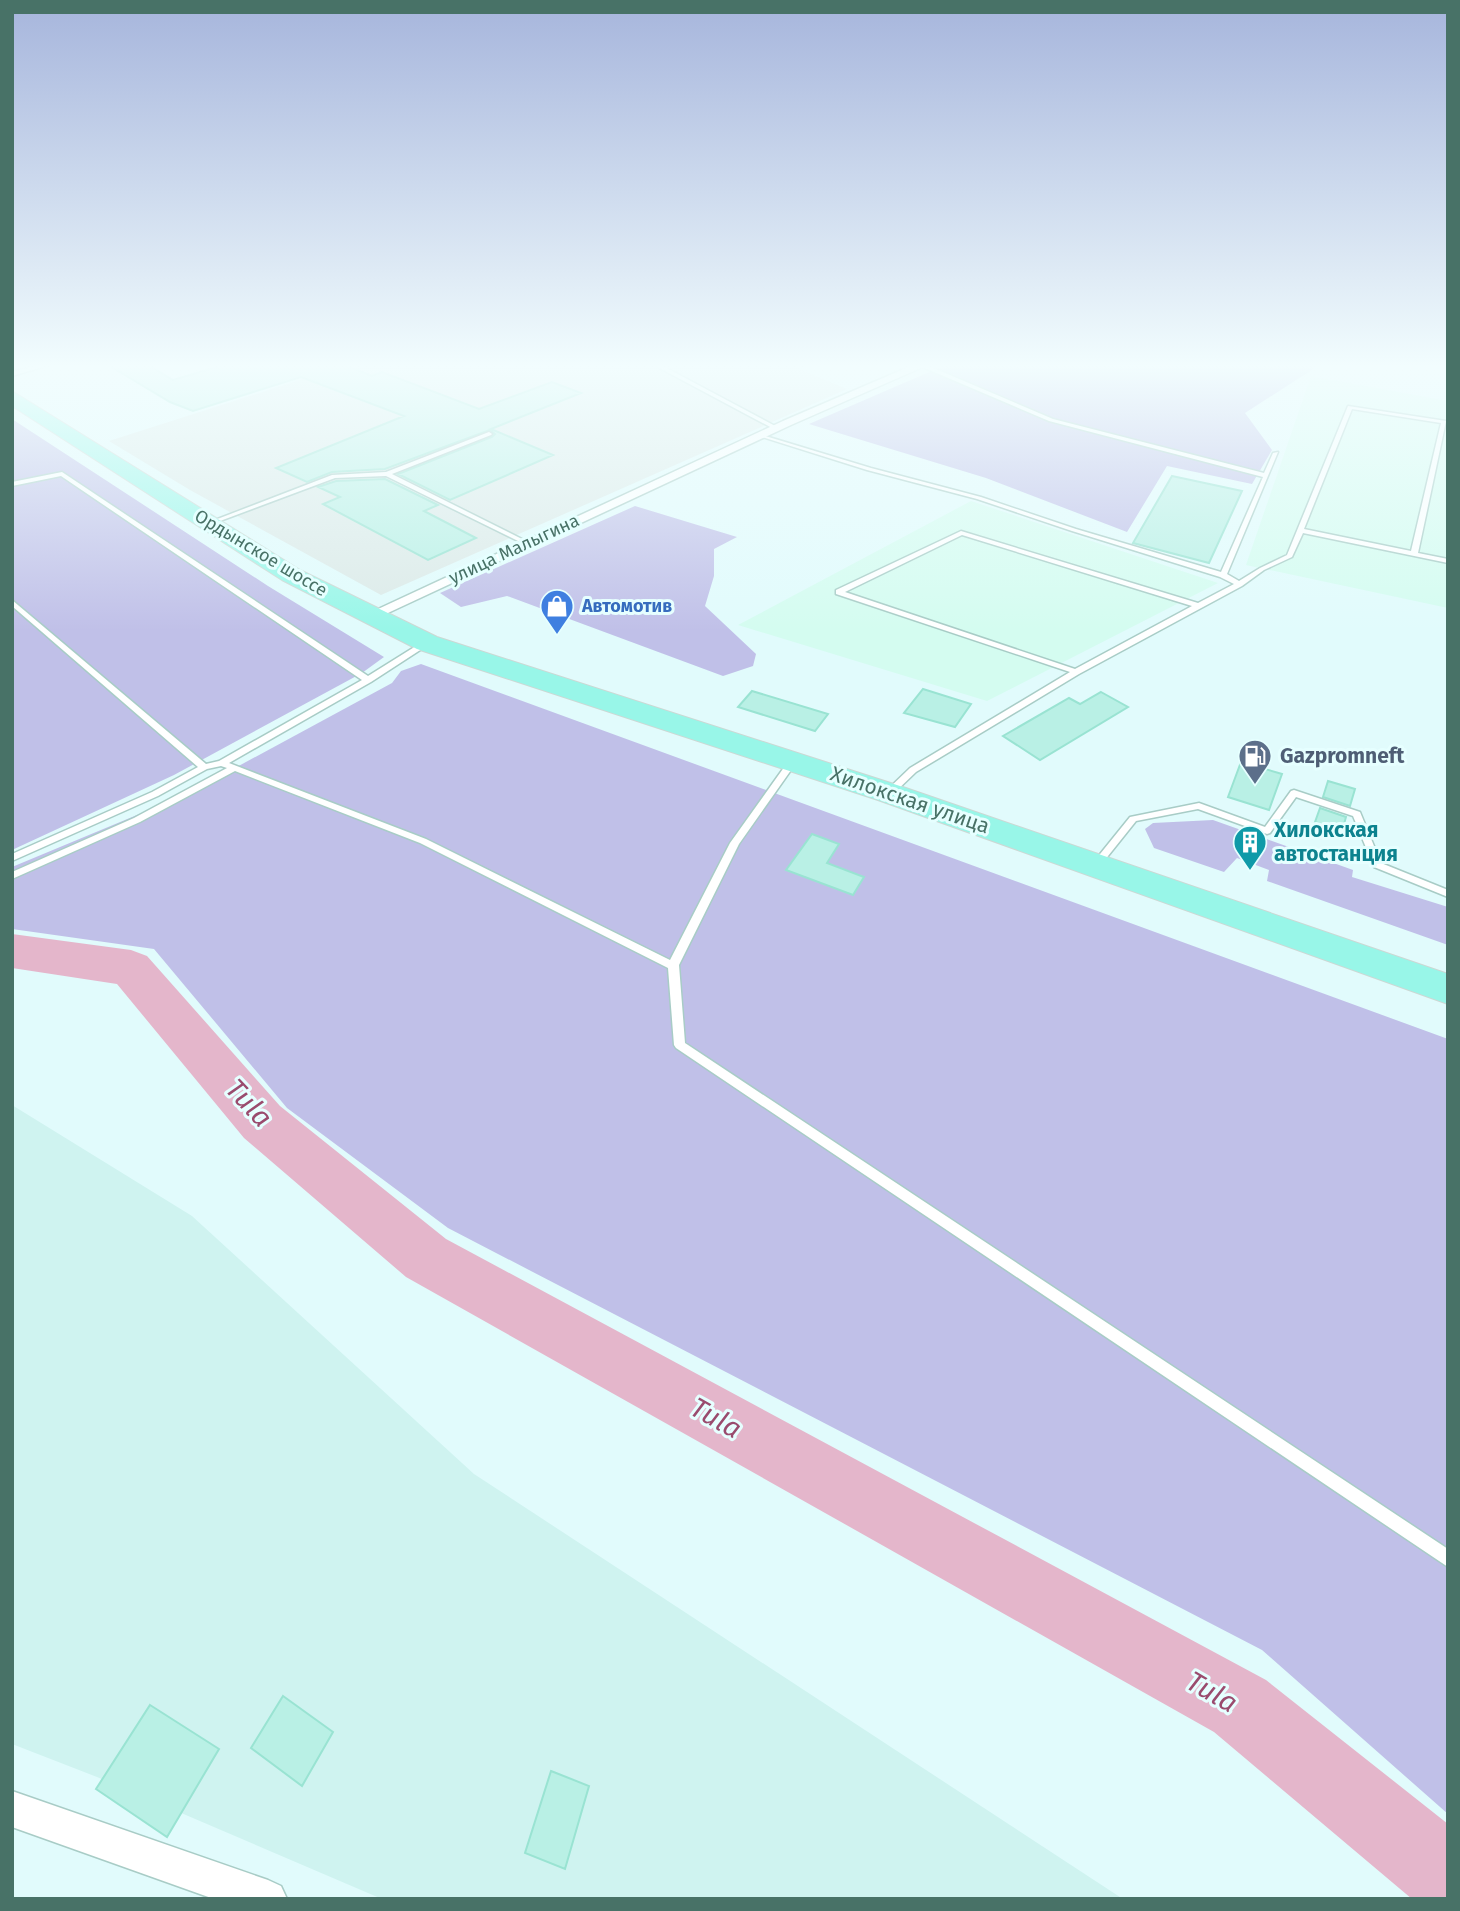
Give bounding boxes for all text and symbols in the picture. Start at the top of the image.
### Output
street label: Ордынское шоссе [191,505,331,601]
street label: улица Малыгина [445,509,583,589]
shop icon: Автомотив [538,587,576,636]
place label: Автомотив [581,595,672,617]
fuel station icon: Gazpromneft [1236,737,1274,786]
place label: Gazpromneft [1280,743,1405,769]
street label: Хилокская улица [827,761,993,839]
place label: Хилокская автостанция [1273,817,1398,867]
building icon: Хилокская автостанция [1231,823,1269,872]
water label: Tula [219,1072,279,1134]
water label: Tula [685,1391,747,1445]
water label: Tula [1181,1664,1243,1720]

